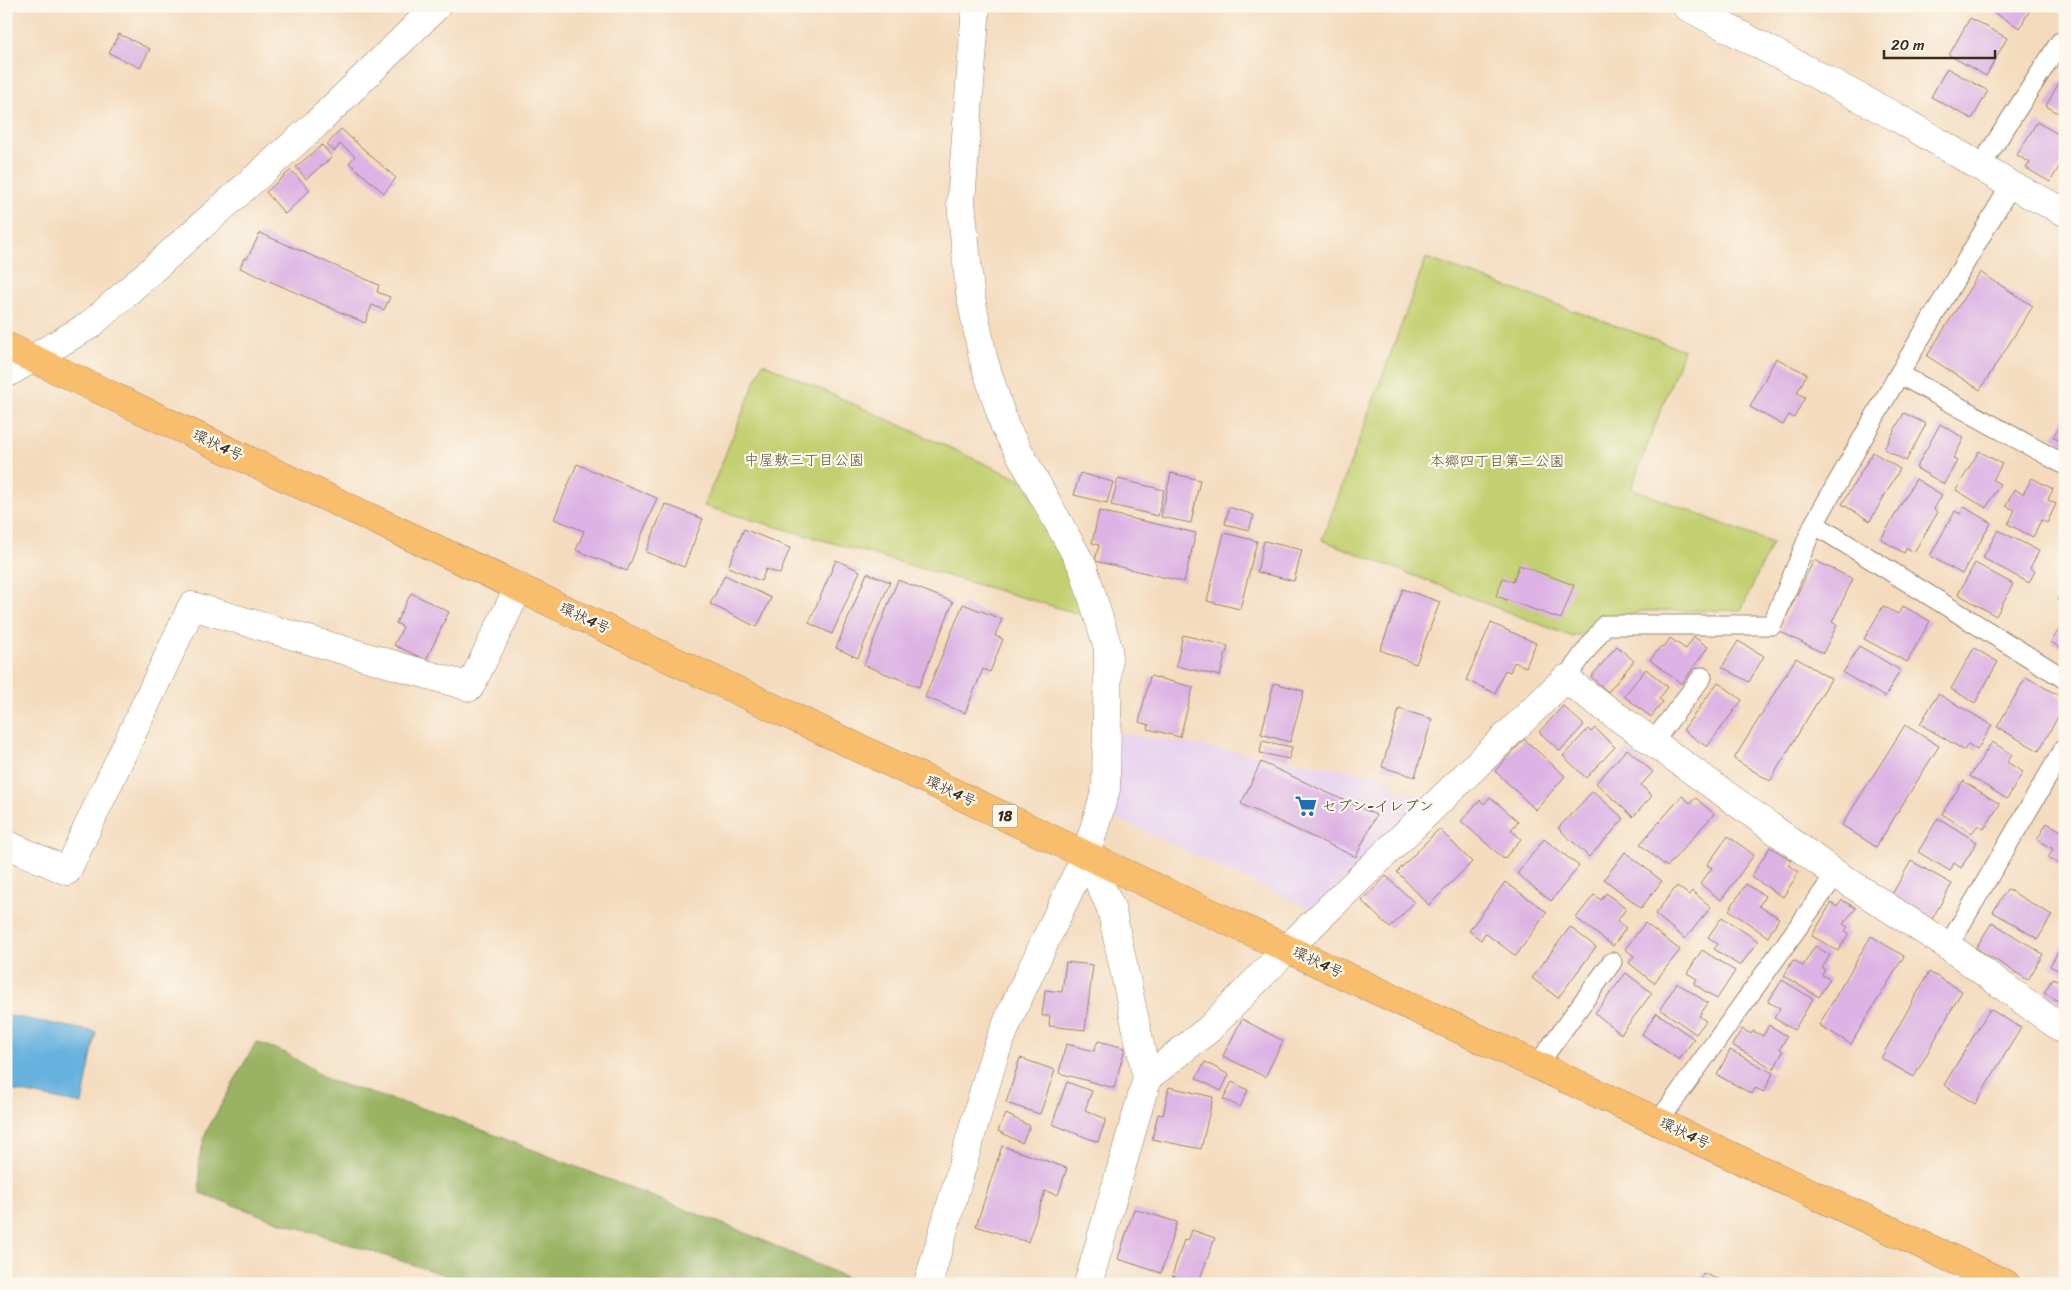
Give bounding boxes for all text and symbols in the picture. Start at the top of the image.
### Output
scale bar [1884,28,1995,60]
text: 20 m [1891,32,1925,58]
street label: 環状4号 [188,422,248,468]
park label: 中屋敷三丁目公園 [744,447,864,473]
park label: 本郷四丁目第二公園 [1429,448,1565,474]
street label: 環状4号 [555,595,615,641]
street label: 環状4号 [921,768,981,814]
supermarket icon: セブン-イレブン [1293,793,1319,819]
place label: セブン-イレブン [1322,793,1434,819]
road number: 18 [992,804,1018,828]
street label: 環状4号 [1288,939,1348,985]
street label: 環状4号 [1655,1110,1715,1156]

